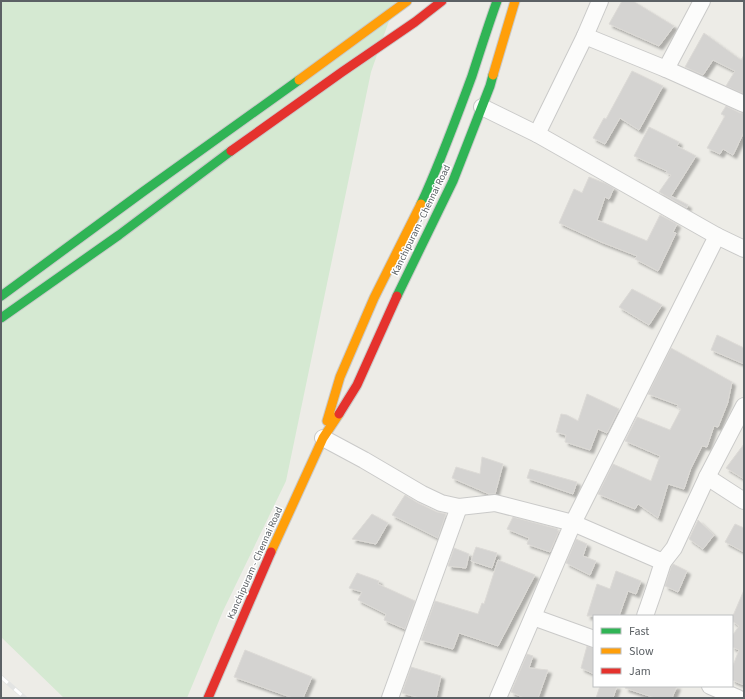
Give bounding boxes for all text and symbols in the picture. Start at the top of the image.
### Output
street label: Kanchipuram - Chennai Road [388,162,454,278]
street label: Kanchipuram - Chennai Road [224,505,286,621]
legend [593,615,733,687]
text: Fast [629,623,649,640]
text: Slow [629,643,654,660]
text: Jam [629,663,651,680]

